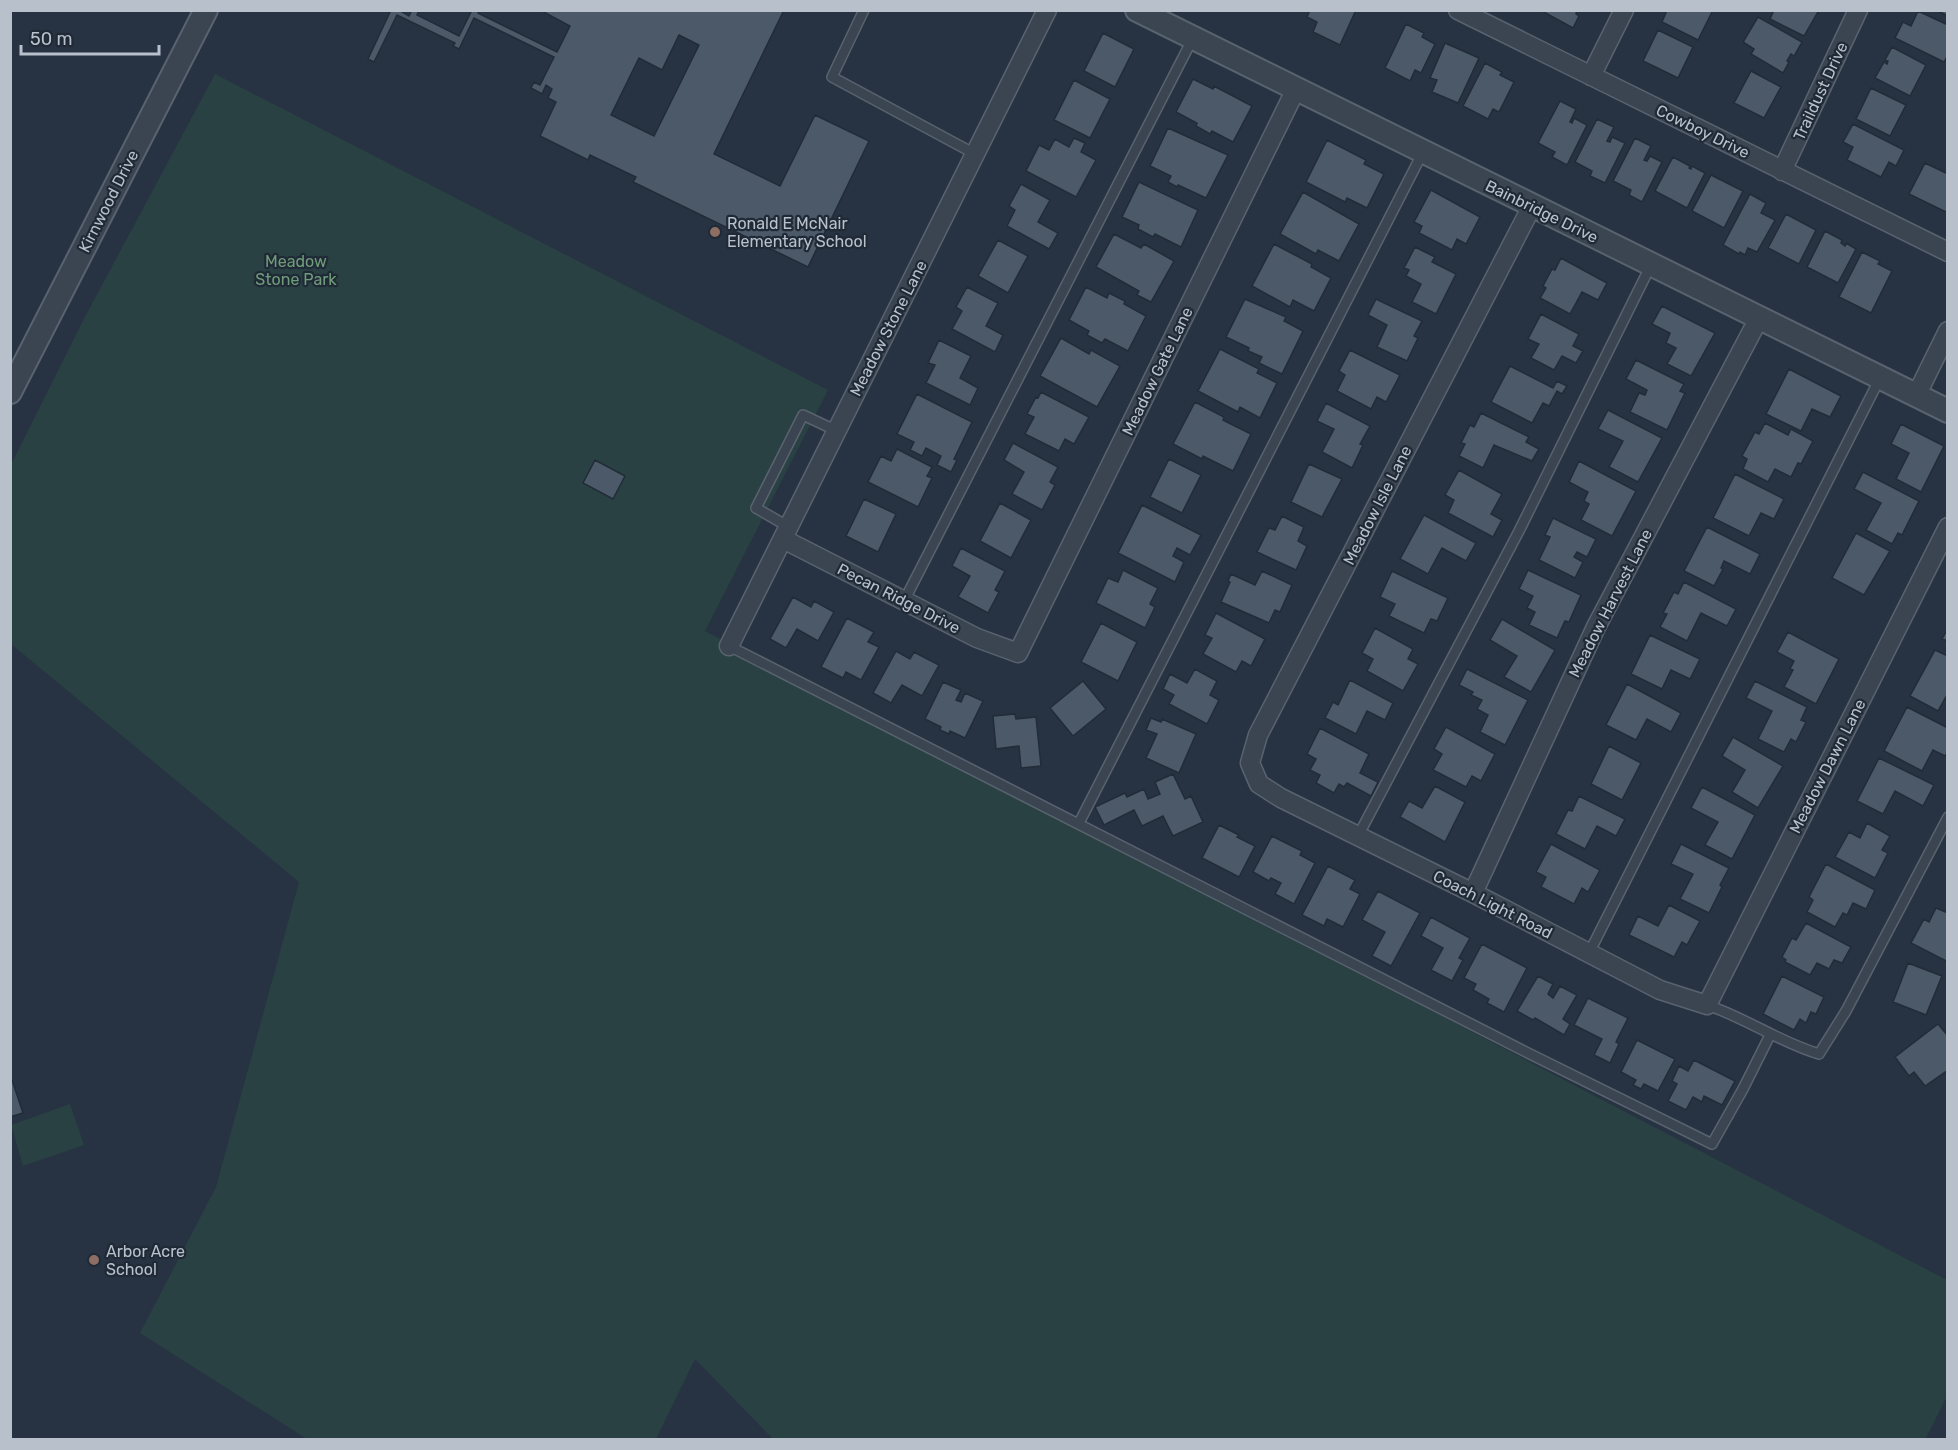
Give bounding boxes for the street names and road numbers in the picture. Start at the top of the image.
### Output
street label: Traildust Drive [1789,39,1852,143]
street label: Cowboy Drive [1653,101,1753,162]
street label: Kirnwood Drive [75,147,142,255]
street label: Bainbridge Drive [1482,176,1601,247]
street label: Meadow Stone Lane [846,257,931,399]
street label: Meadow Gate Lane [1118,304,1197,439]
street label: Meadow Isle Lane [1339,442,1416,568]
street label: Meadow Harvest Lane [1565,526,1656,681]
street label: Pecan Ridge Drive [834,559,963,638]
street label: Meadow Dawn Lane [1785,696,1870,837]
street label: Coach Light Road [1430,866,1556,943]

